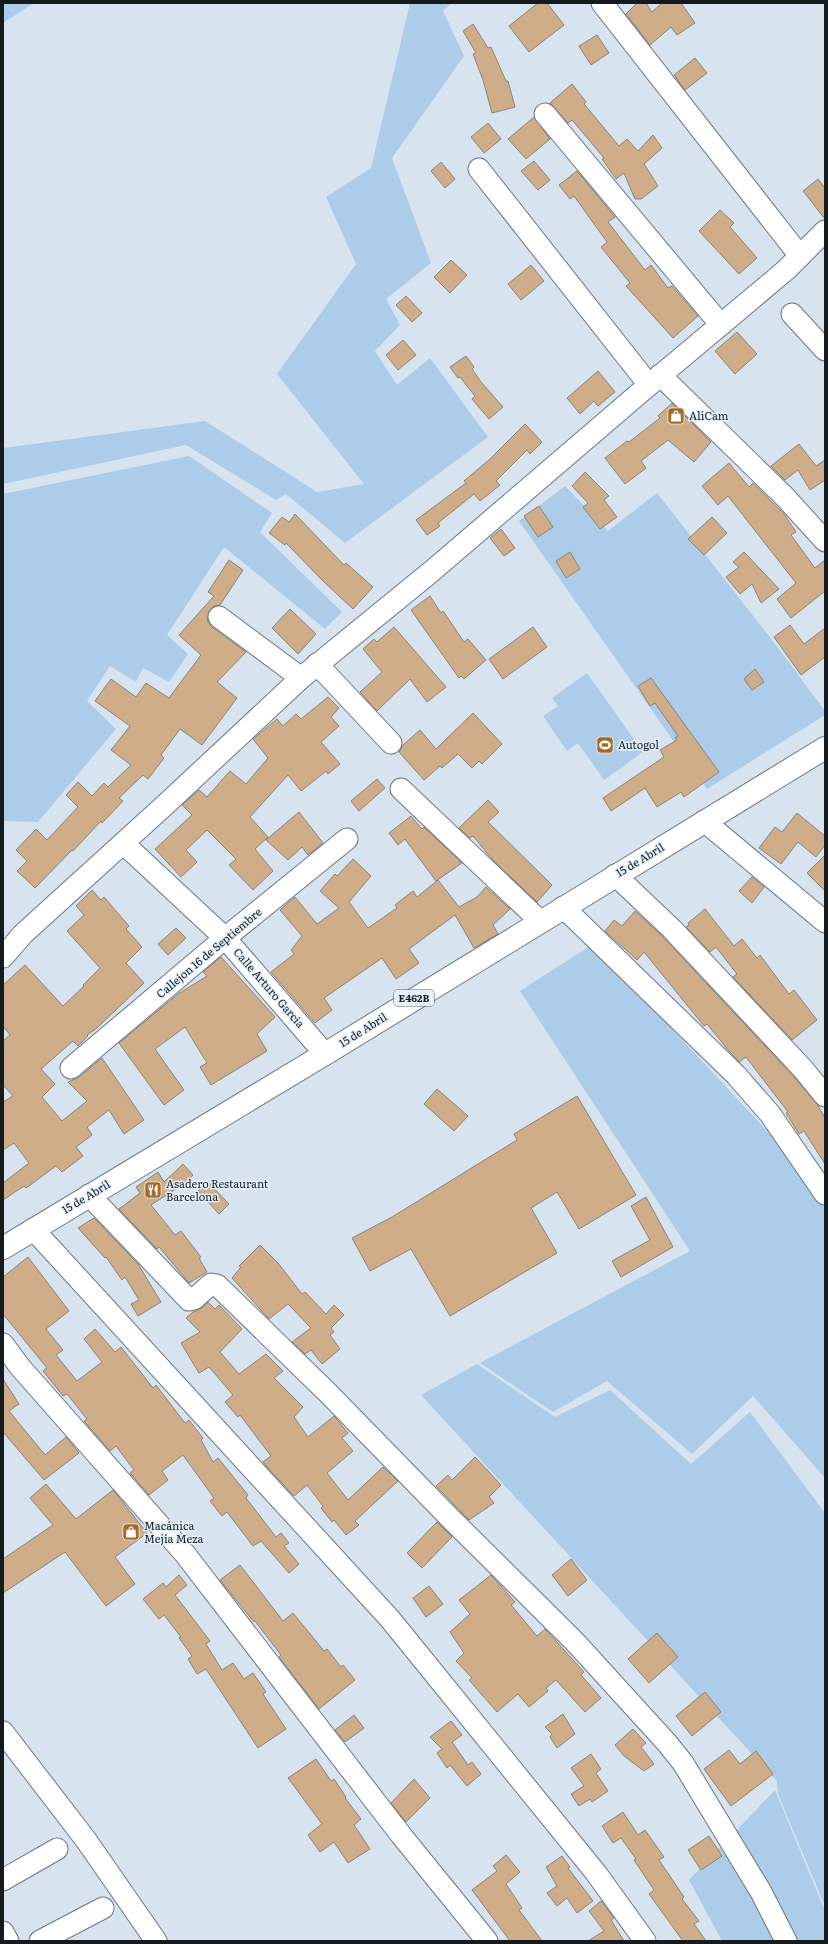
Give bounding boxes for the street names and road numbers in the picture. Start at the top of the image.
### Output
street label: 15 de Abril [612,838,667,880]
street label: Callejon 16 de Septiembre [152,903,265,1001]
street label: Calle Arturo Garcia [231,944,309,1031]
road number: E462B [394,990,434,1006]
street label: 15 de Abril [335,1008,390,1050]
street label: 15 de Abril [58,1175,113,1217]

